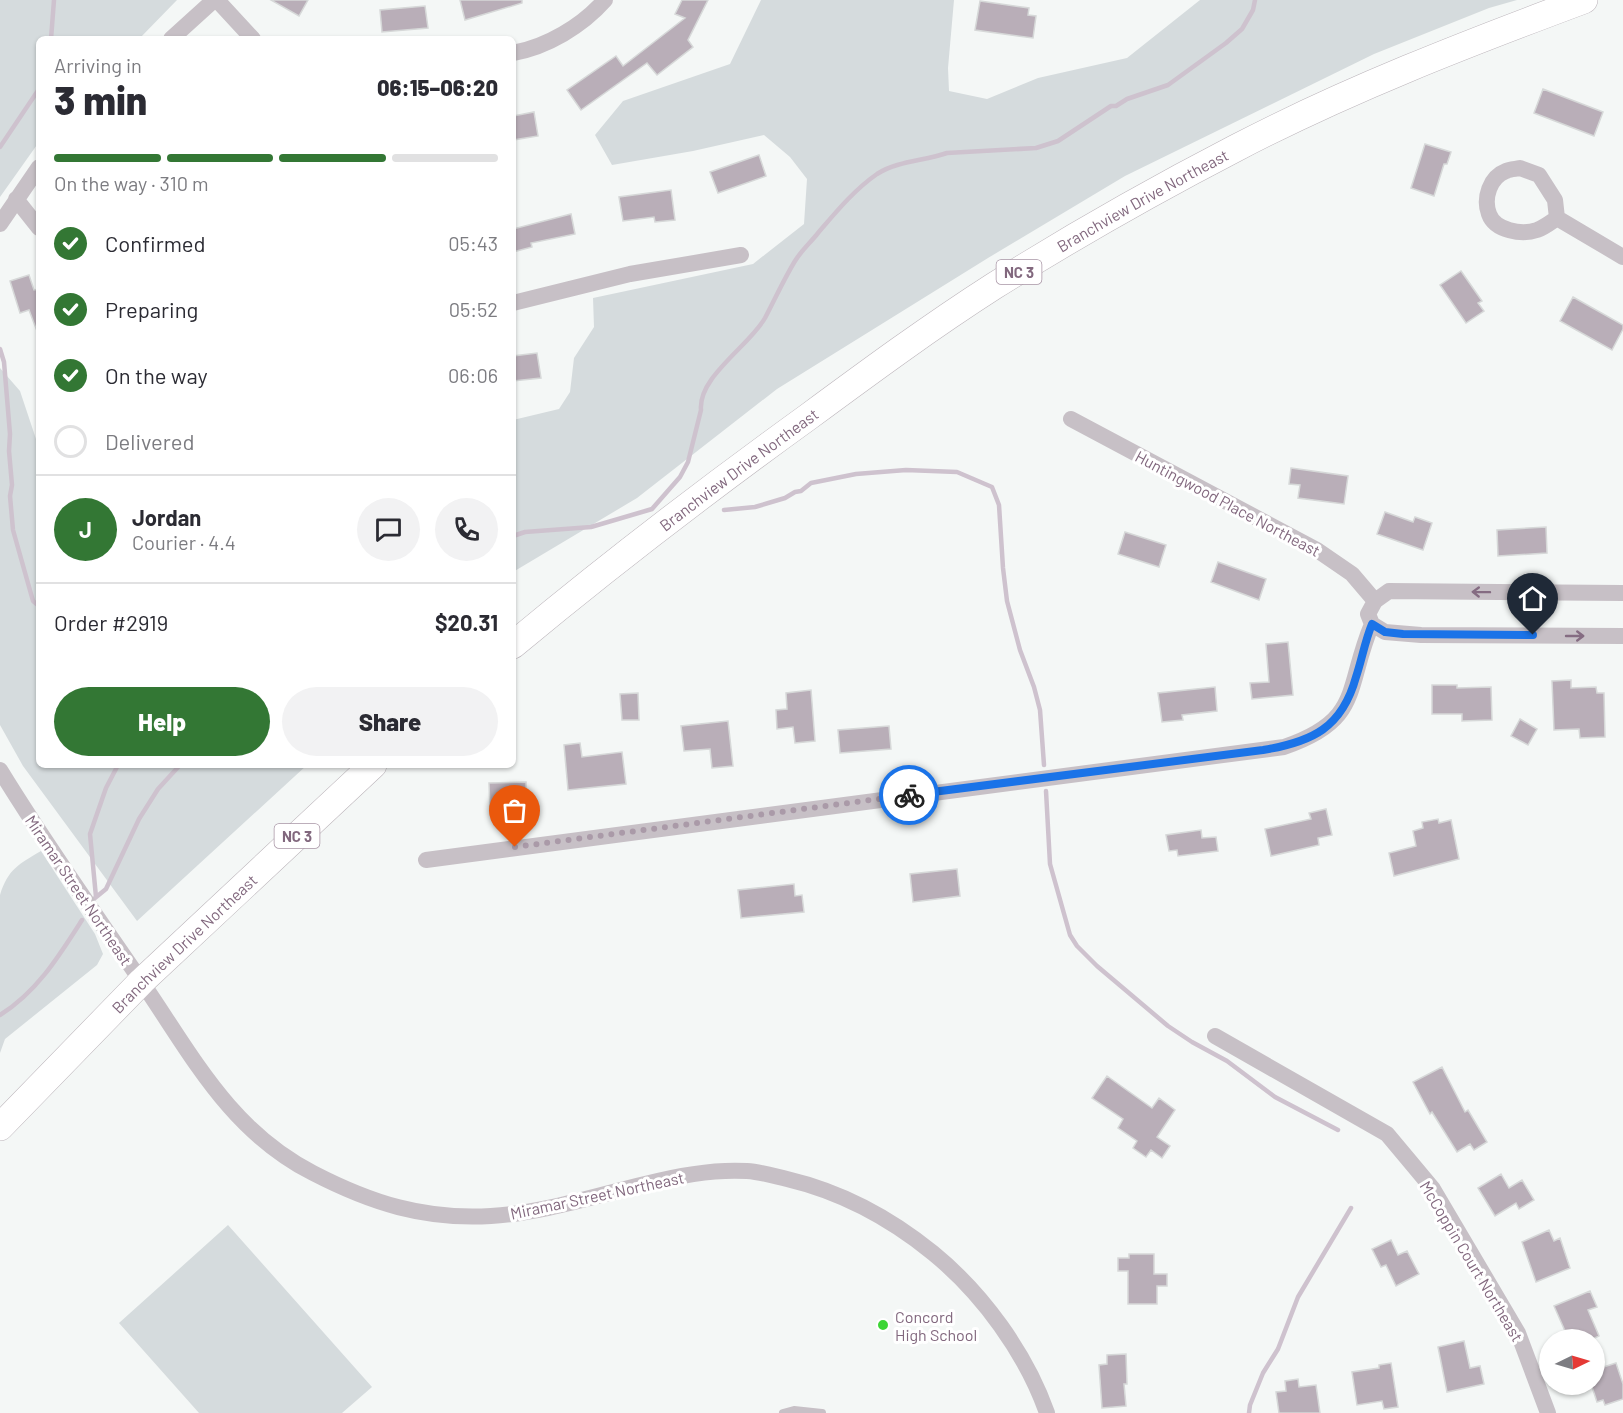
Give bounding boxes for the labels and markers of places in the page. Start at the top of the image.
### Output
pin [1507,573,1558,635]
pin [489,785,540,847]
place label: Concord High School [895,1307,977,1344]
marker: Concord High School [876,1318,890,1332]

